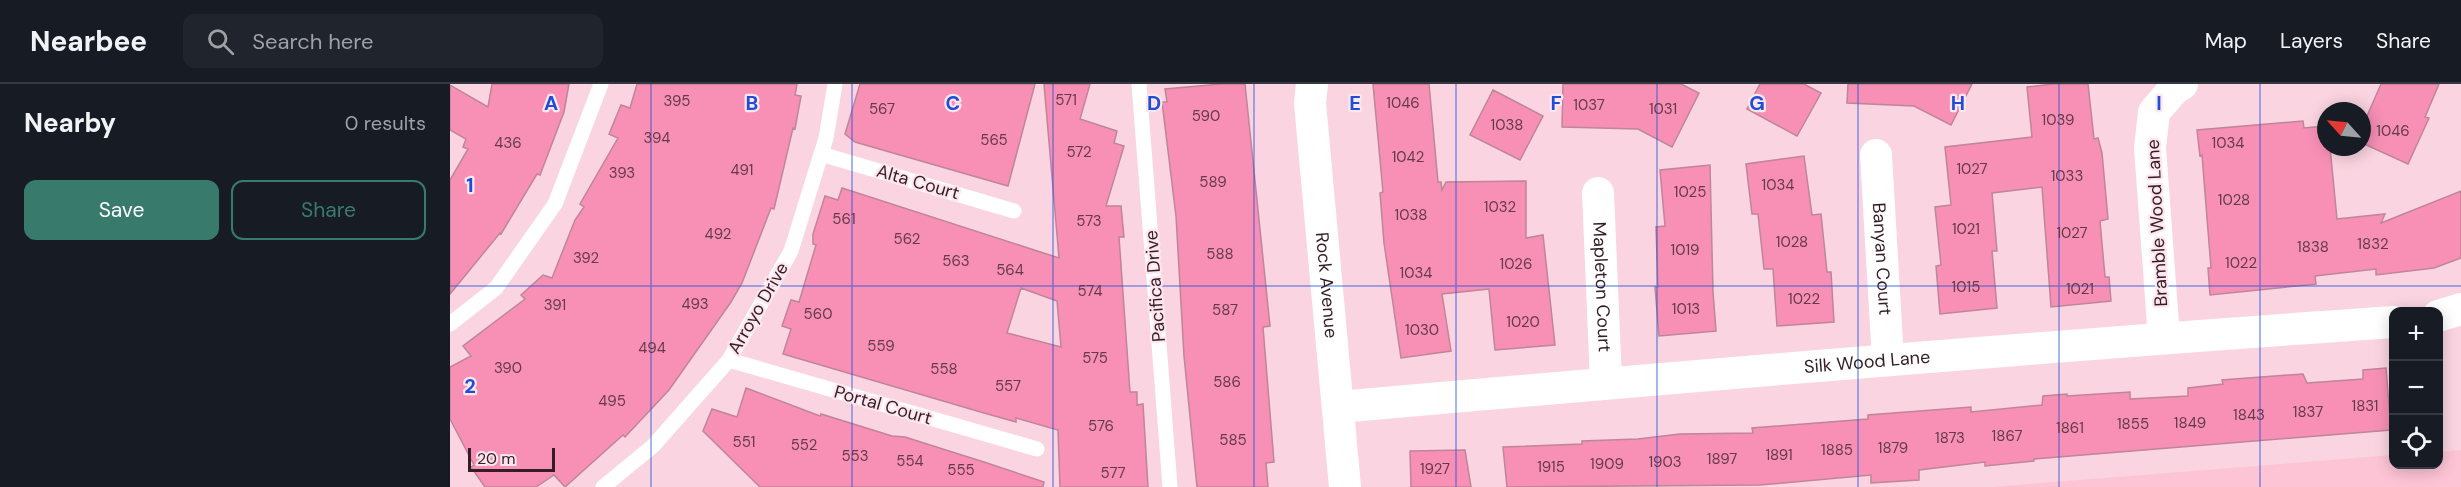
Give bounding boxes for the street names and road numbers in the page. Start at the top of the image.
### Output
street label: Bramble Wood Lane [2141,139,2173,307]
street label: Alta Court [874,159,962,205]
street label: Banyan Court [1867,202,1897,316]
street label: Mapleton Court [1587,221,1617,353]
street label: Pacifica Drive [1139,229,1171,343]
street label: Rock Avenue [1310,231,1343,339]
street label: Arroyo Drive [722,258,794,358]
street label: Silk Wood Lane [1803,345,1931,379]
street label: Portal Court [831,380,935,430]

